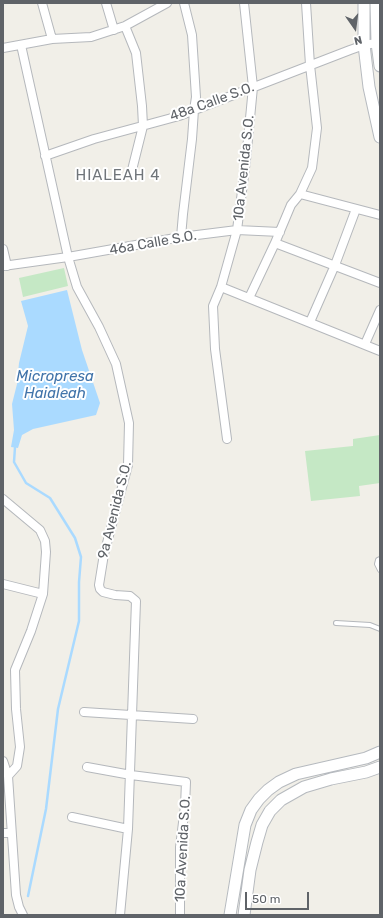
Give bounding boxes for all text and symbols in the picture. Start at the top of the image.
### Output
north arrow [335,8,375,48]
text: N [353,33,363,47]
street label: 48a Calle S.O. [167,79,257,125]
street label: 10a Avenida S.O. [230,114,258,222]
district label: HIALEAH 4 [75,167,161,185]
street label: 46a Calle S.O. [108,227,198,259]
water label: Micropresa Haialeah [16,368,94,403]
street label: 9a Avenida S.O. [95,460,135,560]
street label: 10a Avenida S.O. [172,795,194,903]
scale bar [247,884,311,910]
text: 50 m [252,892,280,906]

